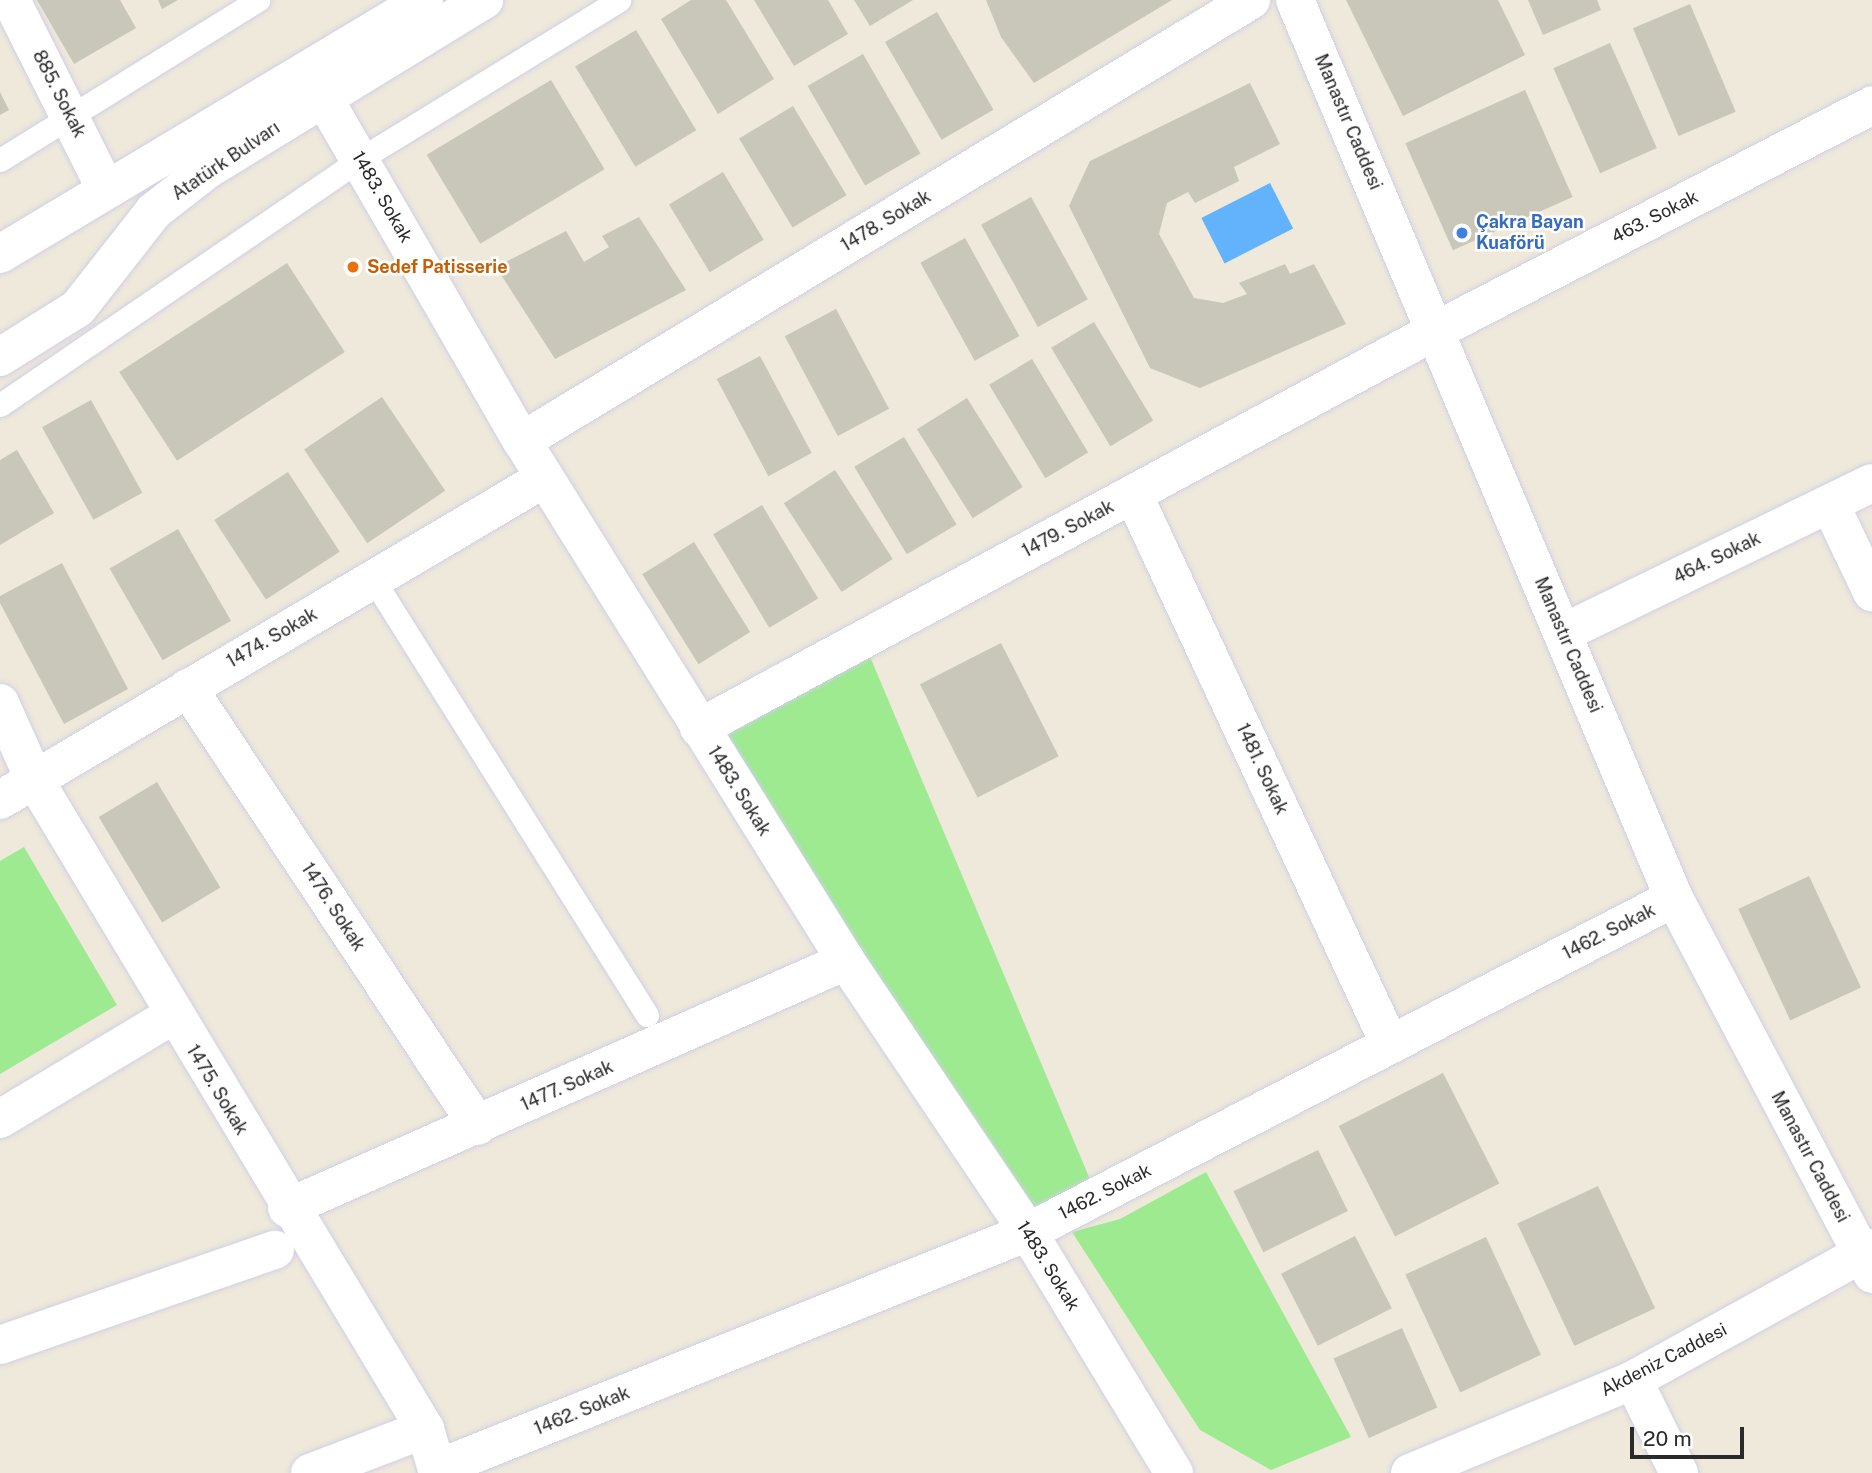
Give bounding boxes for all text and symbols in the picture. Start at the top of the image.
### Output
street label: 885. Sokak [28,47,90,141]
street label: Manastır Caddesi [1310,51,1386,193]
street label: Atatürk Bulvarı [168,117,284,205]
street label: 1483. Sokak [347,147,417,247]
street label: 1478. Sokak [837,186,935,256]
street label: 463. Sokak [1608,186,1702,248]
place label: Çakra Bayan Kuaförü [1476,212,1584,255]
marker: Çakra Bayan Kuaförü [1454,225,1470,241]
place label: Sedef Patisserie [367,256,508,278]
marker: Sedef Patisserie [345,259,361,275]
street label: 1479. Sokak [1018,496,1118,562]
street label: 464. Sokak [1670,528,1764,588]
street label: Manastır Caddesi [1530,574,1606,716]
street label: 1474. Sokak [223,603,321,673]
street label: 1481. Sokak [1231,720,1293,818]
street label: 1483. Sokak [703,742,775,840]
street label: 1476. Sokak [296,859,370,955]
street label: 1462. Sokak [1559,899,1659,965]
street label: 1475. Sokak [182,1041,252,1139]
street label: 1477. Sokak [517,1056,617,1116]
street label: Manastır Caddesi [1766,1088,1854,1226]
street label: 1462. Sokak [1055,1159,1155,1225]
street label: 1483. Sokak [1012,1217,1084,1315]
street label: Akdeniz Caddesi [1597,1319,1731,1401]
street label: 1462. Sokak [531,1382,633,1440]
scale bar [1634,1414,1748,1458]
text: 20 m [1643,1426,1692,1451]

